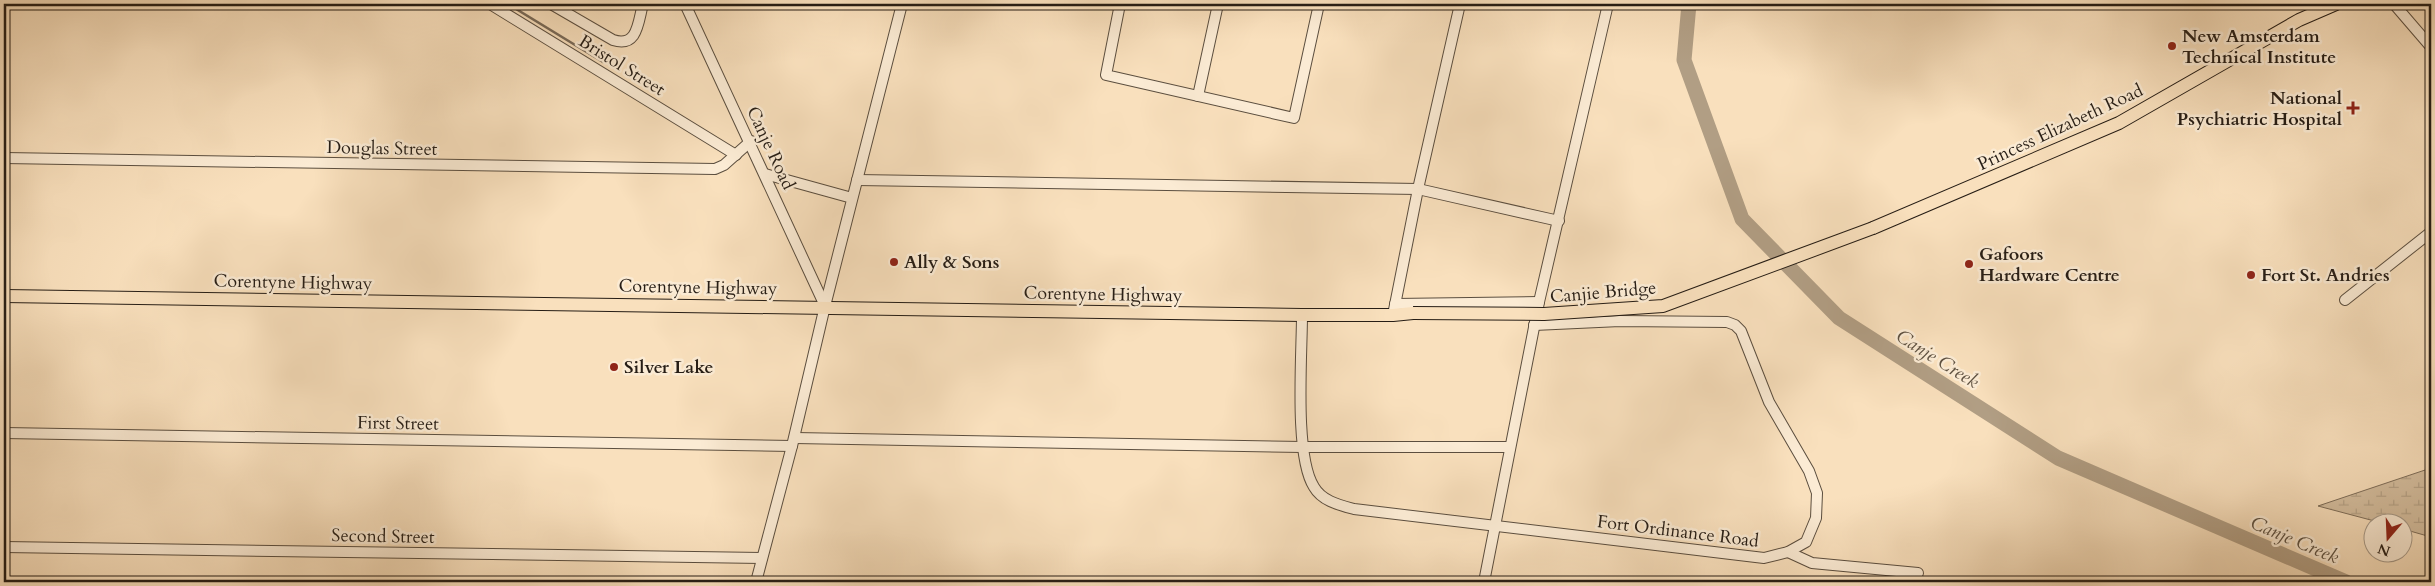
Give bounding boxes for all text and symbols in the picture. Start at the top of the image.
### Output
place label: New Amsterdam Technical Institute [2182,24,2336,70]
street label: Bristol Street [574,29,670,102]
marker: New Amsterdam Technical Institute [2166,40,2178,52]
street label: Princess Elizabeth Road [1973,78,2147,177]
place label: National Psychiatric Hospital [2177,86,2342,132]
marker: National Psychiatric Hospital [2346,101,2360,115]
street label: Canje Road [740,102,801,194]
street label: Douglas Street [326,135,438,162]
place label: Gafoors Hardware Centre [1979,242,2120,288]
place label: Ally & Sons [904,250,999,275]
marker: Ally & Sons [888,256,900,268]
marker: Gafoors Hardware Centre [1963,258,1975,270]
place label: Fort St. Andries [2261,263,2390,288]
street label: Corentyne Highway [213,269,373,296]
marker: Fort St. Andries [2245,269,2257,281]
street label: Corentyne Highway [618,274,778,301]
street label: Canjie Bridge [1549,275,1657,310]
street label: Corentyne Highway [1023,281,1183,308]
water label: Canje Creek [1891,323,1985,395]
place label: Silver Lake [624,355,714,380]
marker: Silver Lake [608,361,620,373]
street label: First Street [357,410,439,437]
street label: Fort Ordinance Road [1596,509,1761,554]
water label: Canje Creek [2246,510,2343,570]
north arrow [2362,514,2412,564]
street label: Second Street [331,523,435,550]
text: N [2375,539,2393,561]

